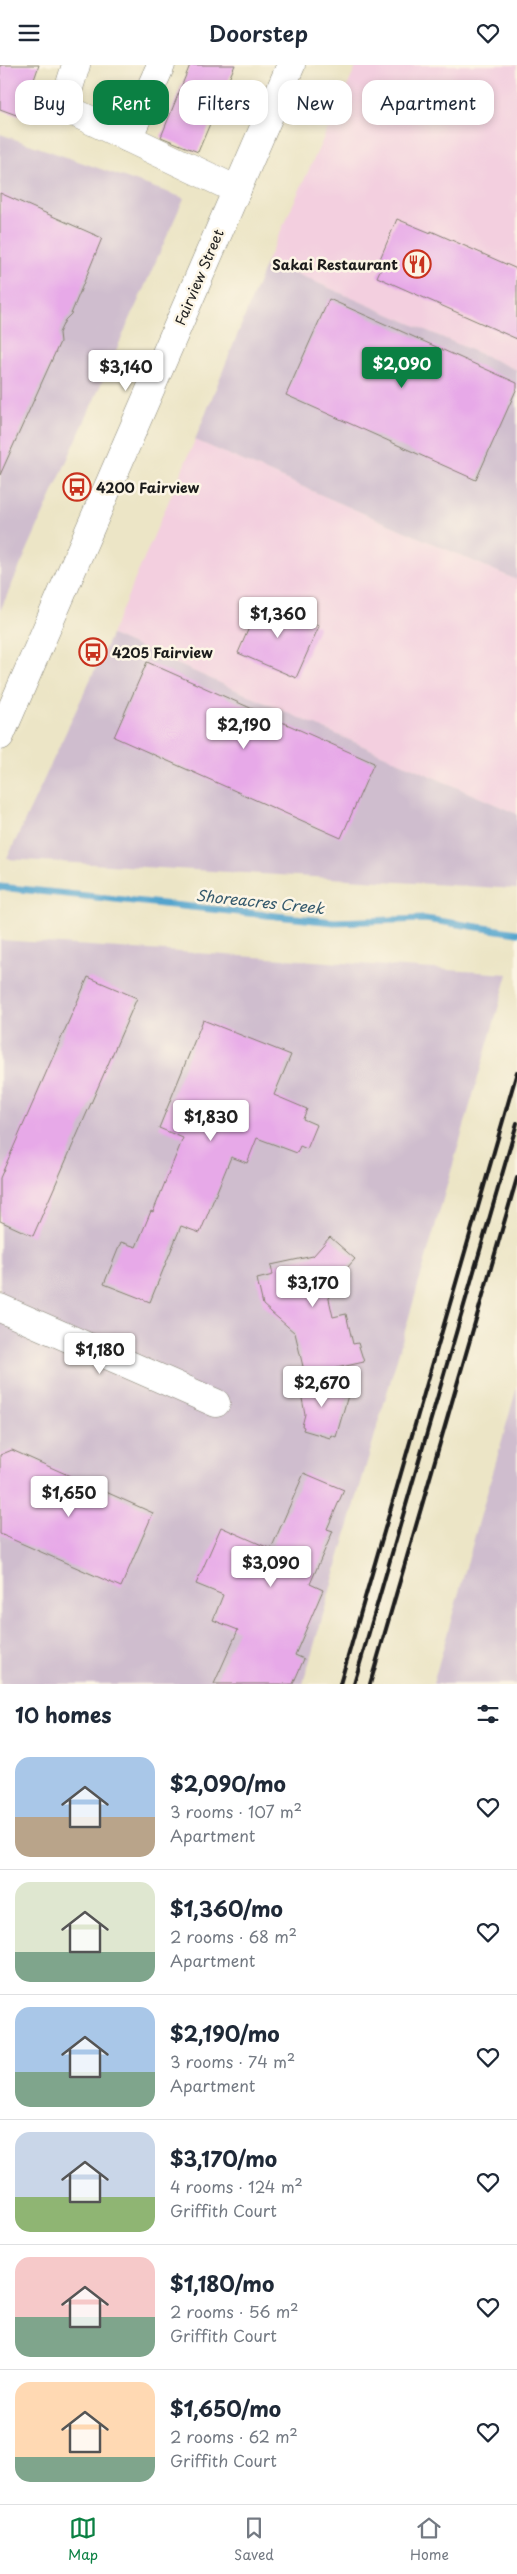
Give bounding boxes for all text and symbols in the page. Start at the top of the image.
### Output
text: Doorstep [209,16,308,49]
icon: menu [15,19,43,47]
icon: heart [474,19,502,47]
chip: Buy [15,80,83,125]
chip: Rent [93,80,169,125]
chip: Filters [179,80,268,125]
chip: New [278,80,352,125]
chip: Apartment [362,80,494,125]
street label: Fairview Street [169,225,229,328]
restaurant icon: Sakai Restaurant [402,249,432,279]
place label: Sakai Restaurant [272,254,398,275]
pin: $2,090 [361,347,443,389]
pin: $3,140 [85,349,167,392]
text: $2,090 [373,351,431,375]
text: $3,140 [99,354,153,378]
bus stop icon: 4200 Fairview [62,472,92,502]
place label: 4200 Fairview [96,477,200,498]
pin: $1,360 [237,597,319,639]
text: $1,360 [250,601,306,625]
bus stop icon: 4205 Fairview [78,637,108,667]
place label: 4205 Fairview [112,642,213,663]
pin: $2,190 [203,707,285,750]
text: $2,190 [217,712,271,736]
water label: Shoreacres Creek [195,883,326,919]
pin: $1,830 [170,1099,252,1142]
text: $1,830 [184,1104,238,1128]
pin: $3,170 [272,1265,354,1308]
text: $3,170 [287,1270,339,1294]
pin: $1,180 [59,1333,141,1375]
text: $1,180 [75,1337,125,1361]
pin: $2,670 [281,1365,363,1408]
text: $2,670 [294,1370,350,1394]
pin: $1,650 [28,1475,110,1518]
text: $1,650 [42,1480,96,1504]
pin: $3,090 [230,1545,312,1588]
text: $3,090 [242,1550,300,1574]
text: 10 homes [15,1698,112,1730]
icon: filters [474,1700,502,1728]
text: $2,090/mo [170,1767,286,1799]
icon: home [55,1777,115,1837]
icon: heart [474,1793,502,1821]
text: 3 rooms · 107 m² [170,1799,302,1823]
text: Apartment [170,1823,255,1847]
text: $1,360/mo [170,1892,283,1924]
icon: home [55,1902,115,1962]
icon: heart [474,1918,502,1946]
text: 2 rooms · 68 m² [170,1924,297,1948]
text: Apartment [170,1948,255,1972]
text: $2,190/mo [170,2017,280,2049]
icon: home [55,2027,115,2087]
icon: heart [474,2043,502,2071]
text: 3 rooms · 74 m² [170,2049,295,2073]
text: Apartment [170,2073,255,2097]
text: $3,170/mo [170,2142,277,2174]
icon: home [55,2152,115,2212]
icon: heart [474,2168,502,2196]
text: 4 rooms · 124 m² [170,2174,303,2198]
text: Griffith Court [170,2198,277,2222]
text: $1,180/mo [170,2267,274,2299]
icon: home [55,2277,115,2337]
icon: heart [474,2293,502,2321]
text: 2 rooms · 56 m² [170,2299,299,2323]
text: Griffith Court [170,2323,277,2347]
text: $1,650/mo [170,2392,281,2424]
icon: home [55,2402,115,2462]
icon: heart [474,2418,502,2446]
text: 2 rooms · 62 m² [170,2424,298,2448]
text: Griffith Court [170,2448,277,2472]
tab: Map [68,2514,98,2565]
tab: Saved [234,2514,274,2565]
tab: Home [410,2514,449,2565]

